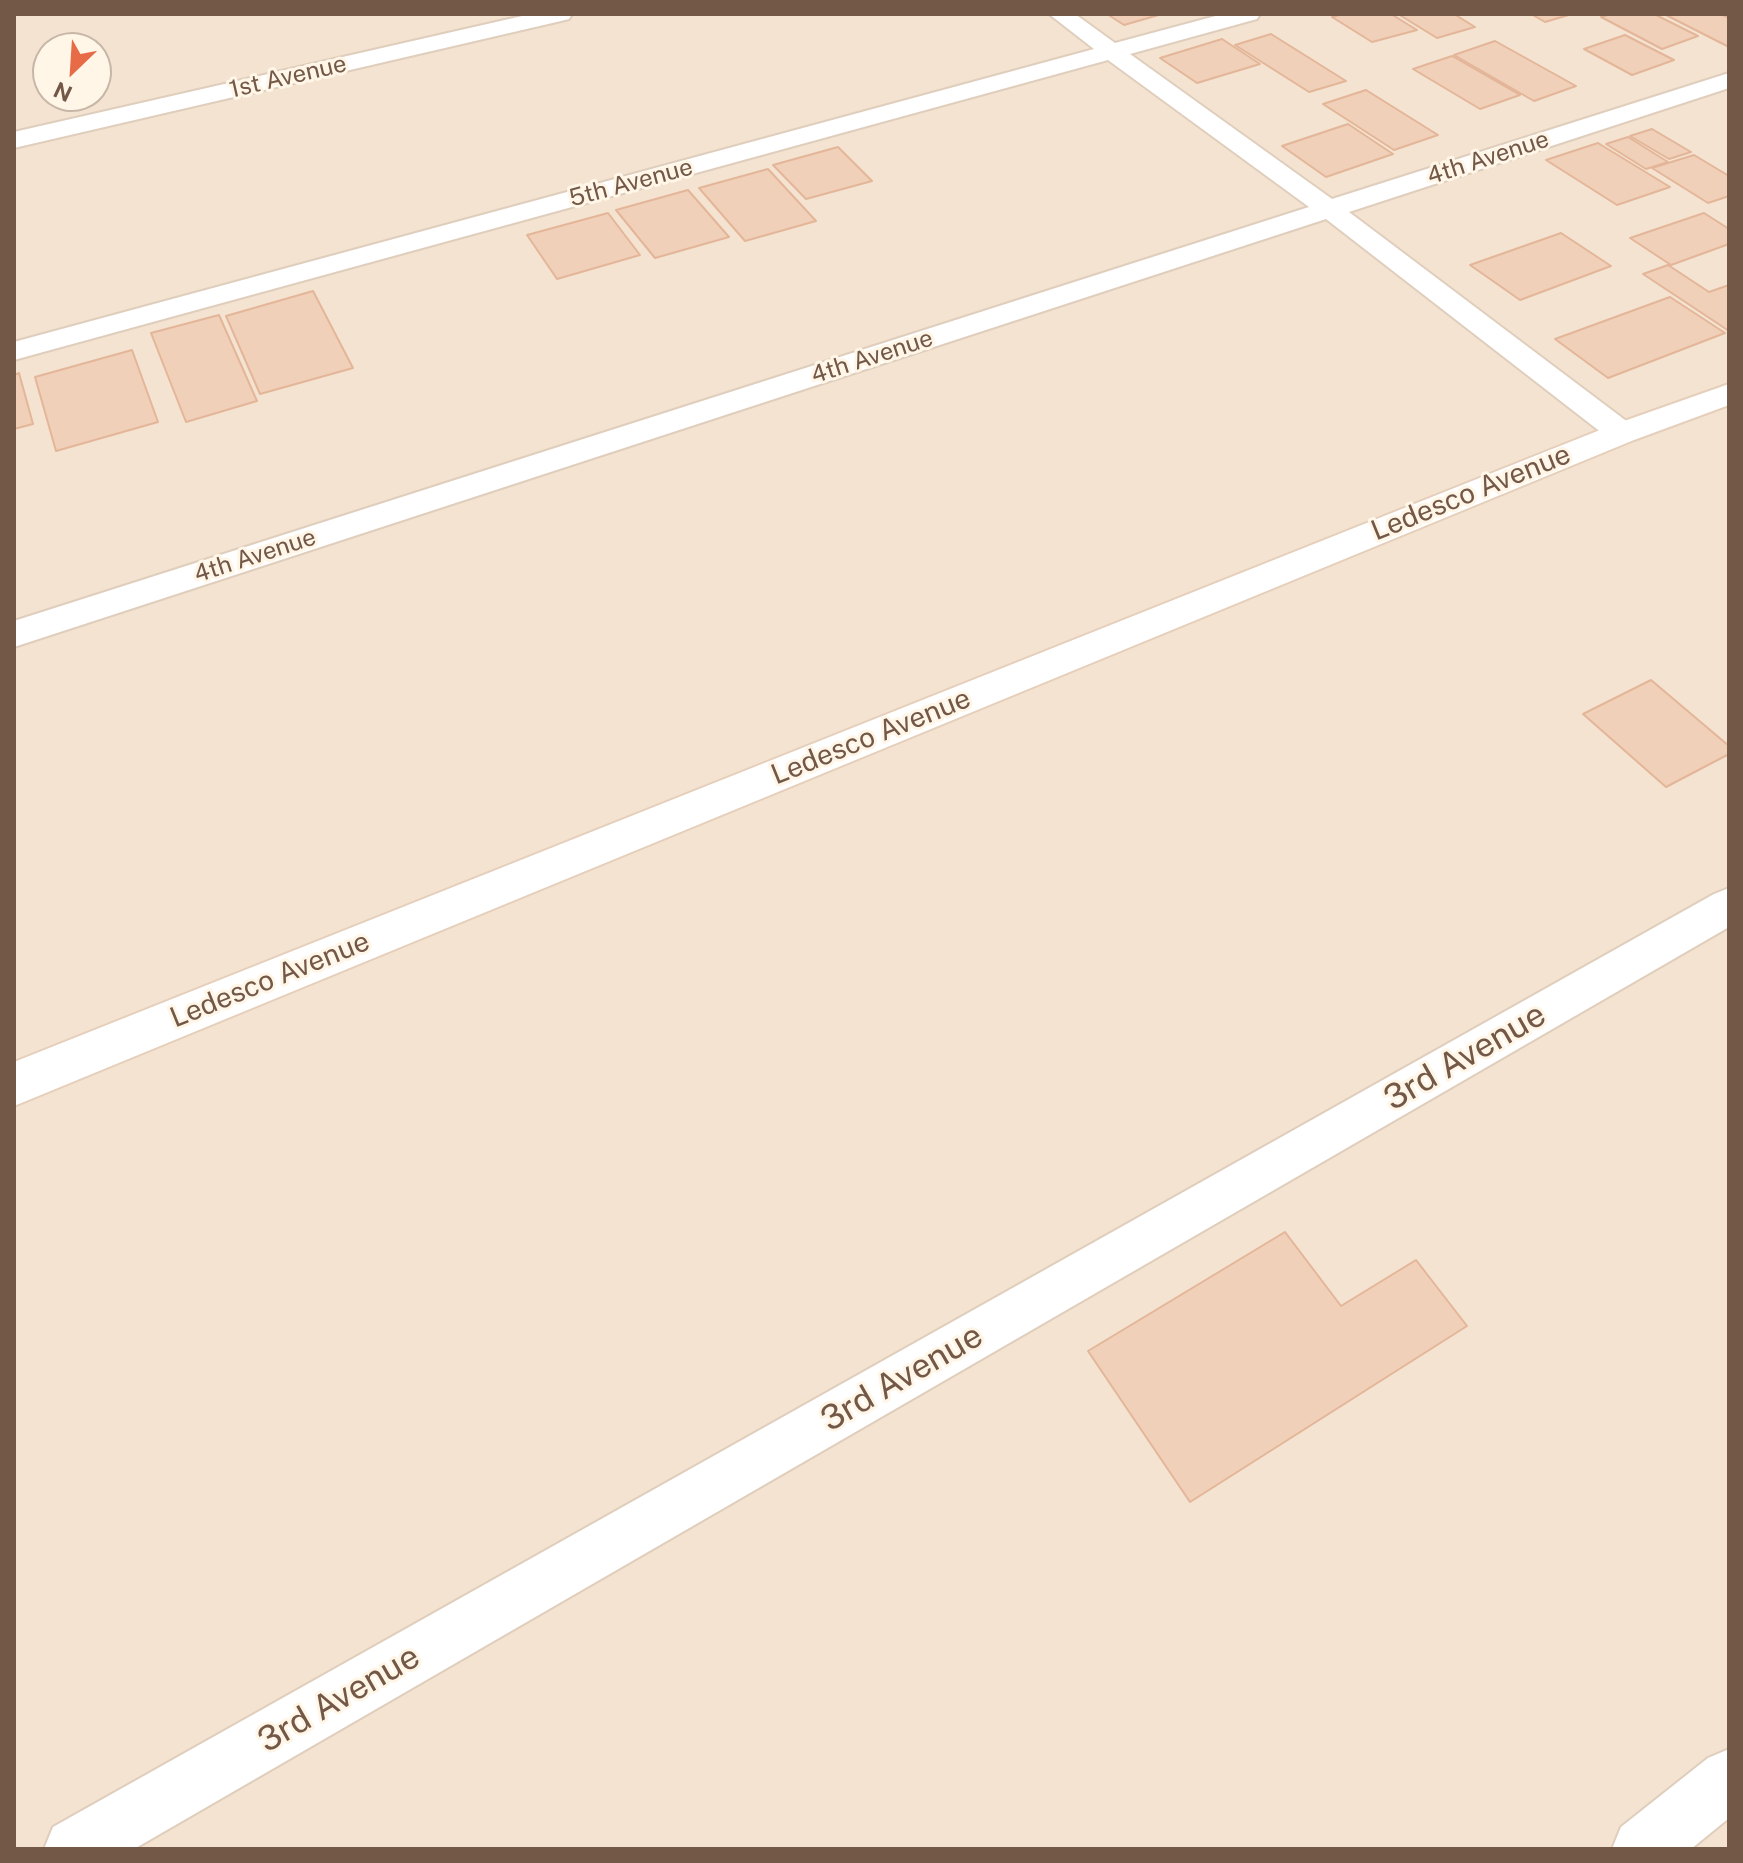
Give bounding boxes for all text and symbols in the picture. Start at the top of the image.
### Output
north arrow [32,32,112,112]
street label: 1st Avenue [227,50,349,104]
text: N [49,77,76,107]
street label: 4th Avenue [1423,125,1553,191]
street label: 5th Avenue [566,153,696,213]
street label: 4th Avenue [807,324,937,390]
street label: Ledesco Avenue [1366,438,1576,548]
street label: 4th Avenue [190,523,320,589]
street label: Ledesco Avenue [766,682,976,792]
street label: Ledesco Avenue [165,925,375,1035]
street label: 3rd Avenue [1377,994,1553,1120]
street label: 3rd Avenue [814,1315,990,1441]
street label: 3rd Avenue [251,1636,427,1762]

